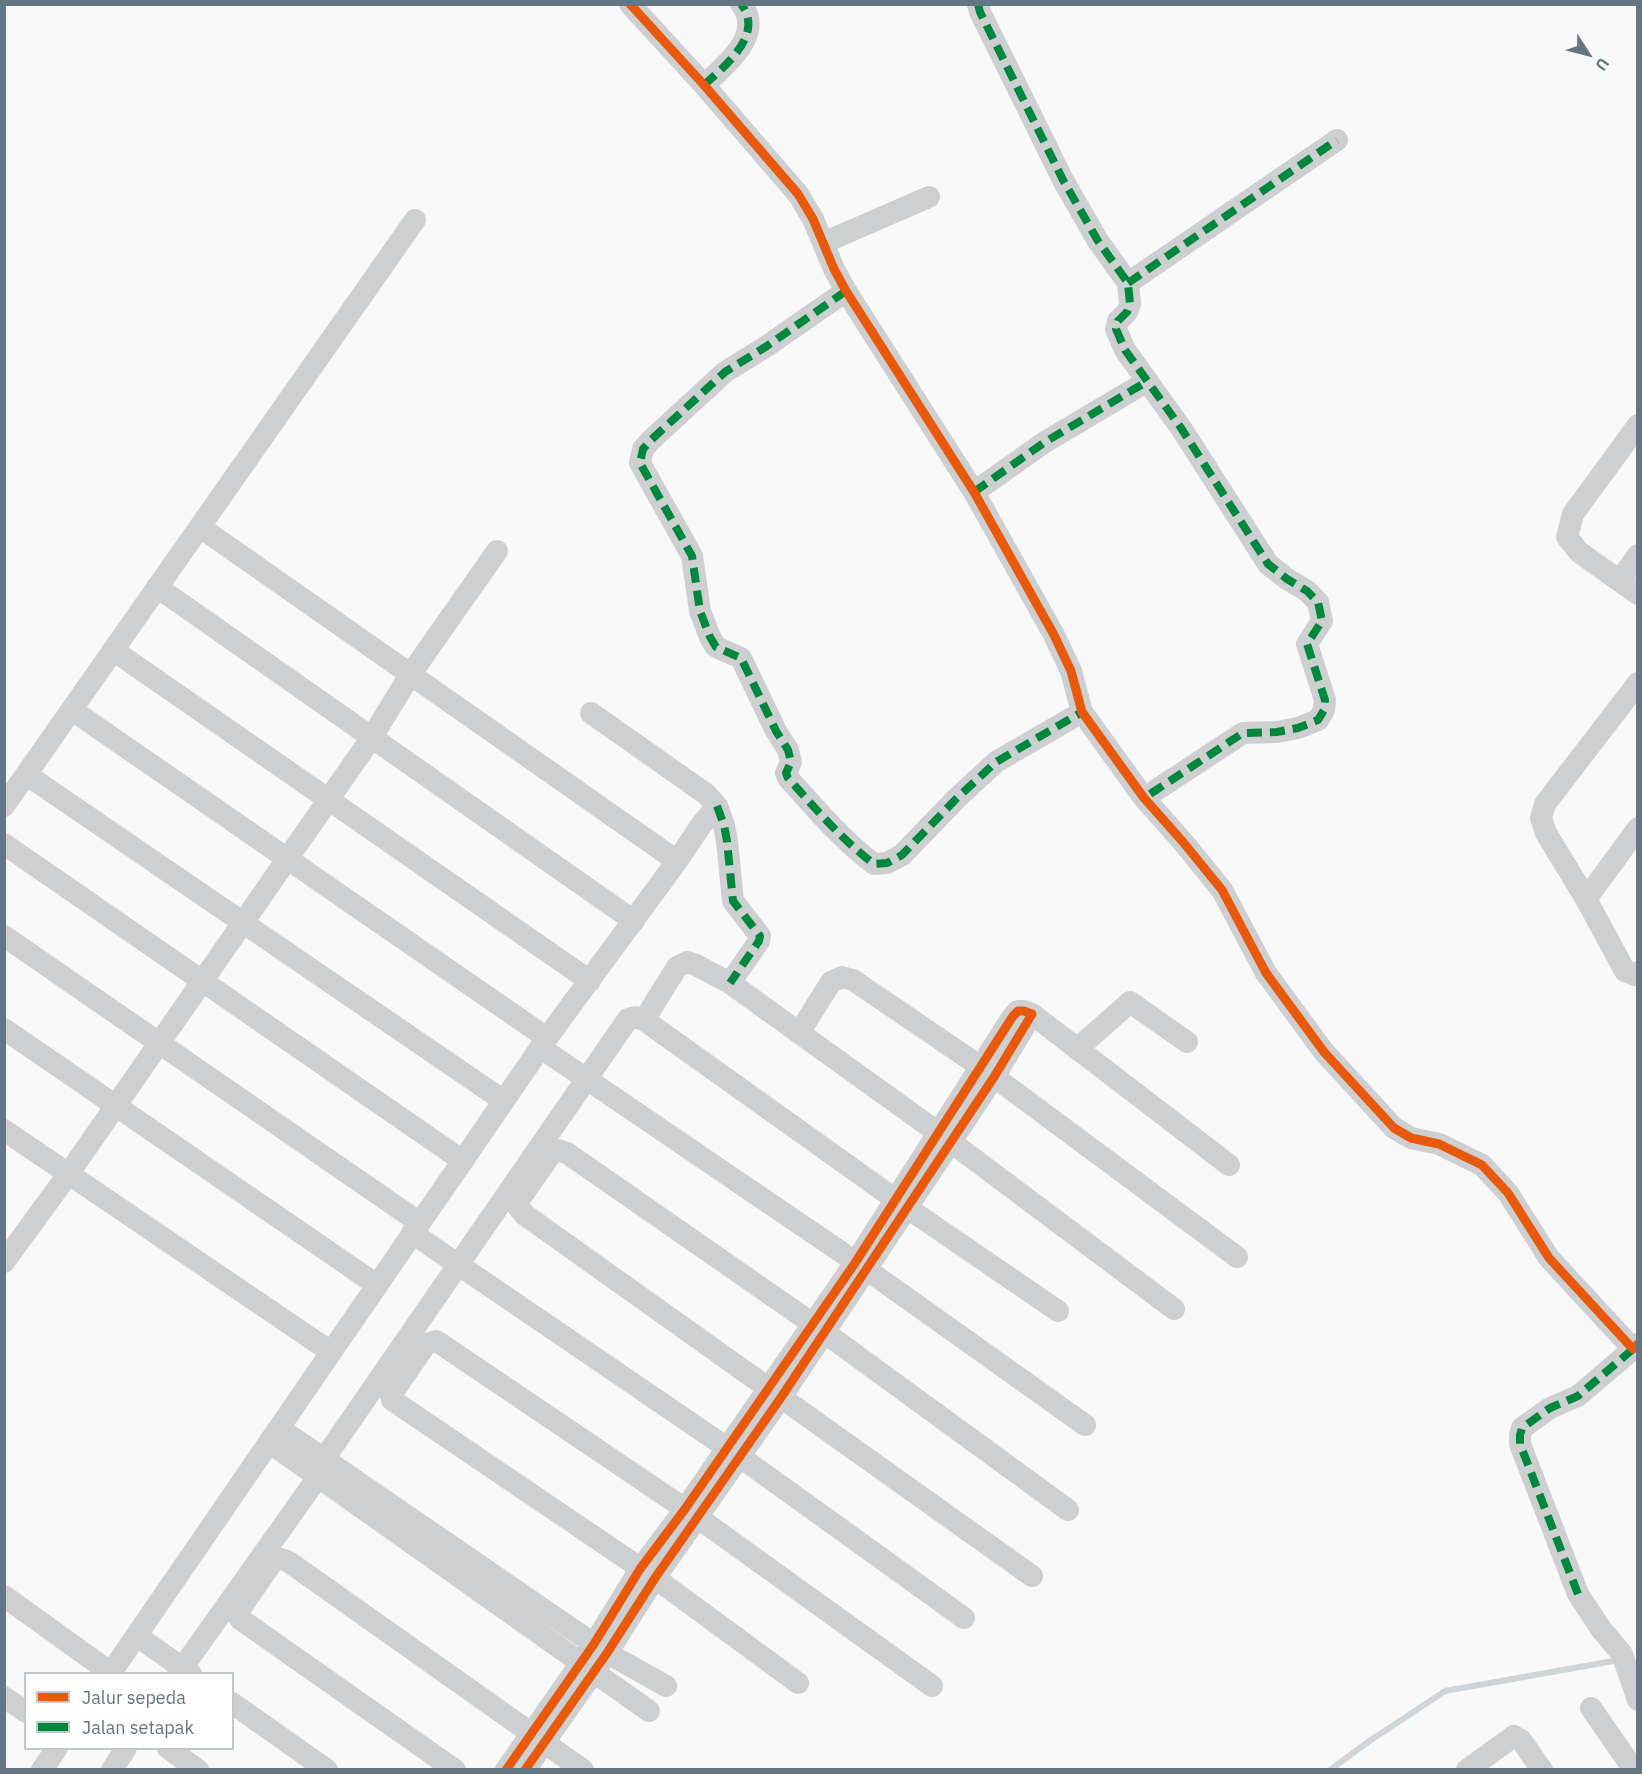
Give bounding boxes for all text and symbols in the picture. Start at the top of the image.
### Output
north arrow [1558,24,1618,84]
text: U [1591,54,1614,75]
legend [24,1672,234,1750]
text: Jalur sepeda [82,1686,186,1709]
text: Jalan setapak [82,1716,194,1739]

